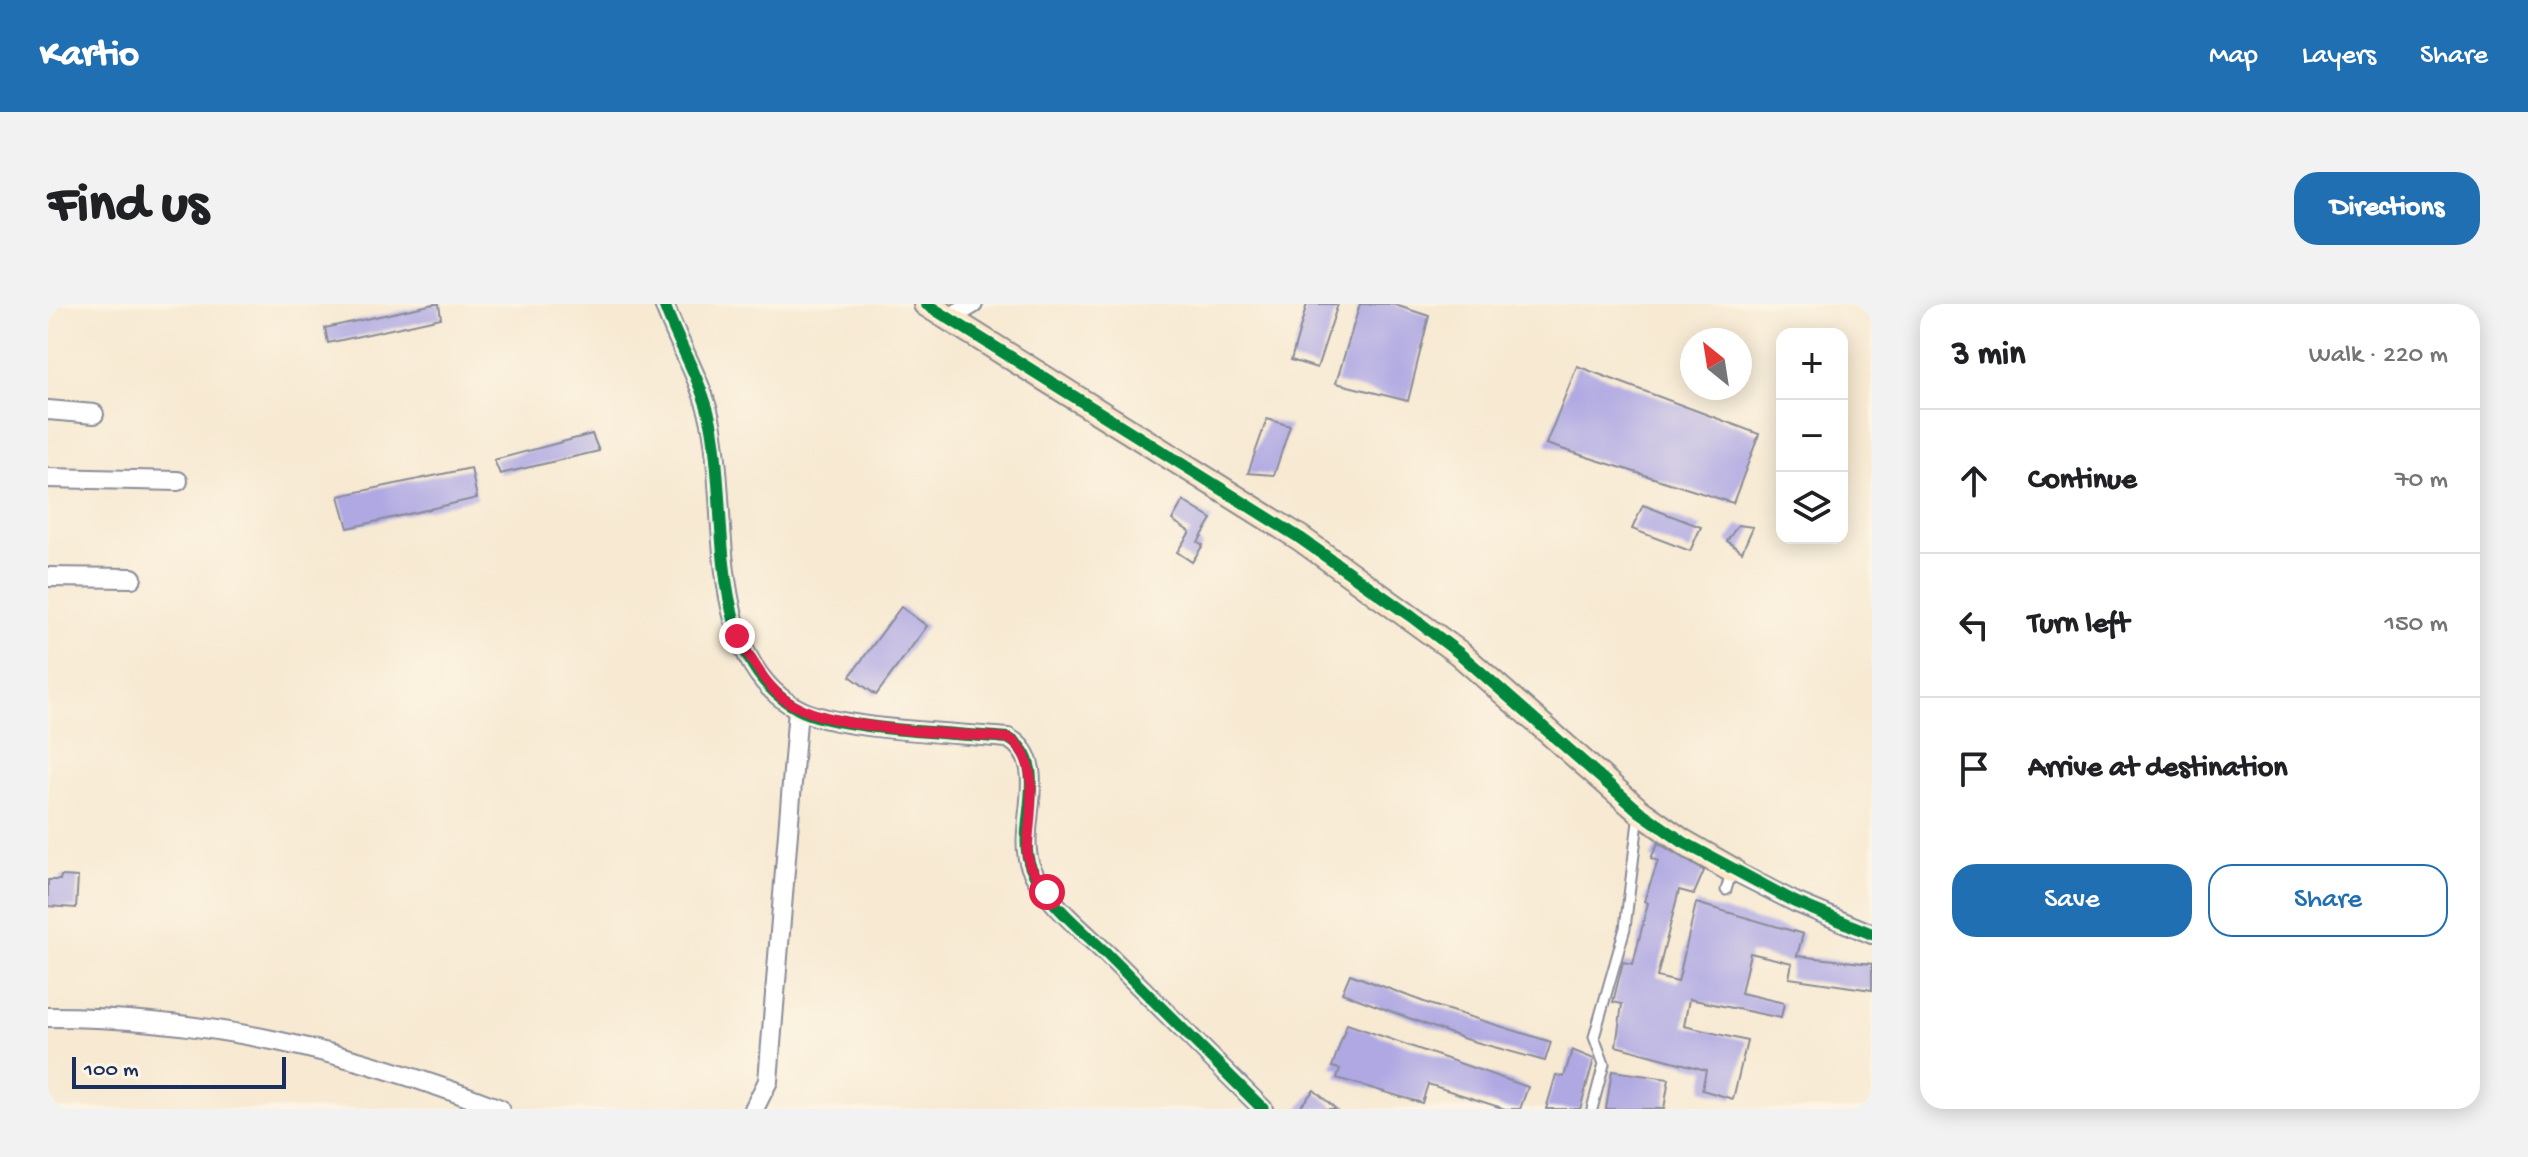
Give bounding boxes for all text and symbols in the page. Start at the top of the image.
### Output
text: Kartio [40,34,139,78]
text: Map [2209,40,2258,73]
text: Layers [2302,40,2376,73]
text: Share [2420,40,2488,73]
button: Directions [2294,172,2480,245]
text: Find us [48,175,208,241]
north arrow [1680,328,1752,400]
map controls [1776,328,1848,544]
button: + [1776,328,1848,400]
text: 3 min [1952,336,2025,376]
text: Walk · 220 m [2309,341,2448,372]
button: − [1776,400,1848,472]
icon: ahead [1952,459,1996,503]
text: Continue [2028,464,2137,499]
text: 70 m [2395,466,2448,497]
button: layers [1776,472,1848,544]
icon: left [1952,603,1996,647]
text: Turn left [2028,608,2129,643]
text: 150 m [2384,610,2448,641]
route end [719,618,755,654]
icon: arrive [1952,747,1996,791]
text: Arrive at destination [2028,752,2288,787]
button: Save [1952,864,2192,937]
button: Share [2208,864,2448,937]
route start [1029,874,1065,910]
scale bar [72,1053,286,1089]
text: 100 m [84,1058,139,1084]

